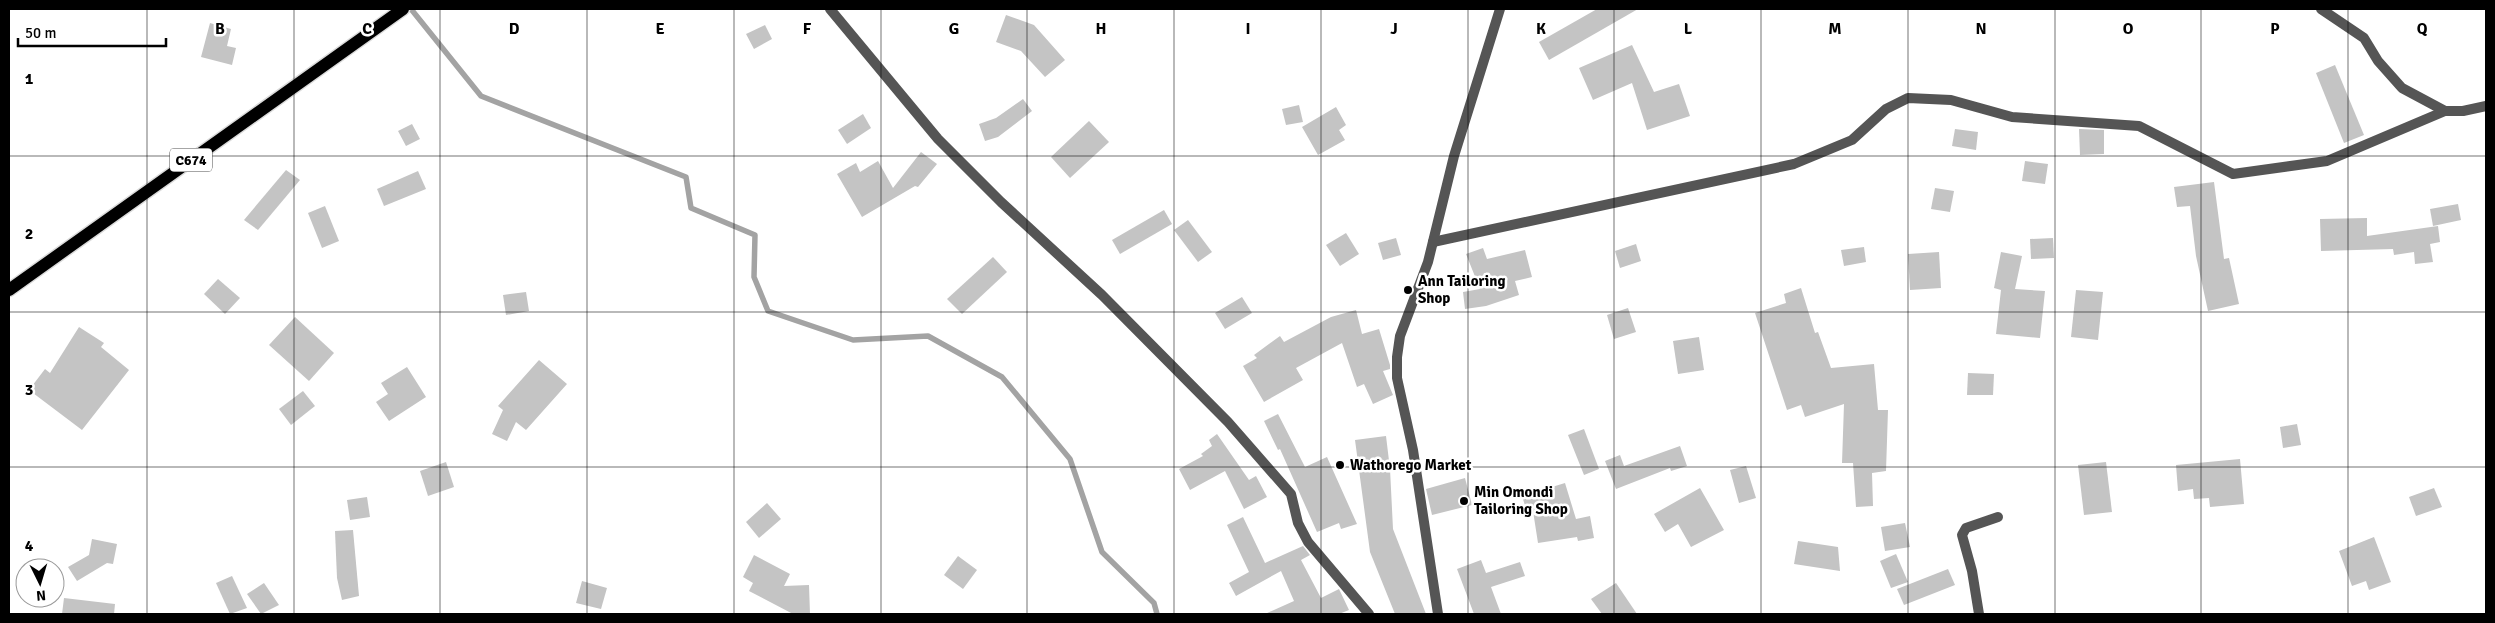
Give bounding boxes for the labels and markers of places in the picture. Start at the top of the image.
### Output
place label: Ann Tailoring Shop [1418,272,1505,307]
marker: Ann Tailoring Shop [1402,284,1414,296]
place label: Wathorego Market [1350,456,1472,474]
marker: Wathorego Market [1334,459,1346,471]
place label: Min Omondi Tailoring Shop [1474,483,1568,518]
marker: Min Omondi Tailoring Shop [1458,495,1470,507]

